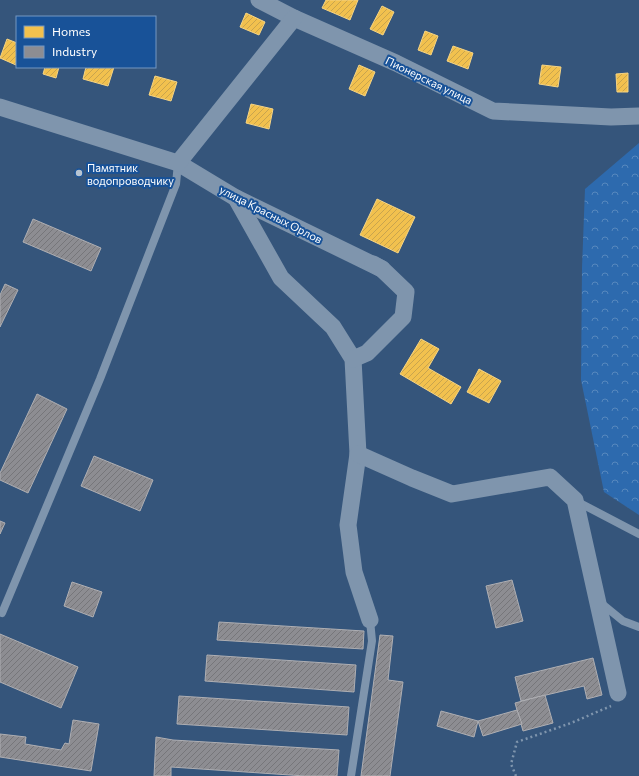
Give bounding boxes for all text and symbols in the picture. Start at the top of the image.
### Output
legend [16,16,156,68]
text: Homes [52,24,90,38]
text: Industry [52,44,97,58]
street label: Пионерская улица [384,53,474,107]
place label: Памятник водопроводчику [87,161,174,187]
marker: Памятник водопроводчику [74,168,84,178]
street label: улица Красных Орлов [217,182,325,246]

